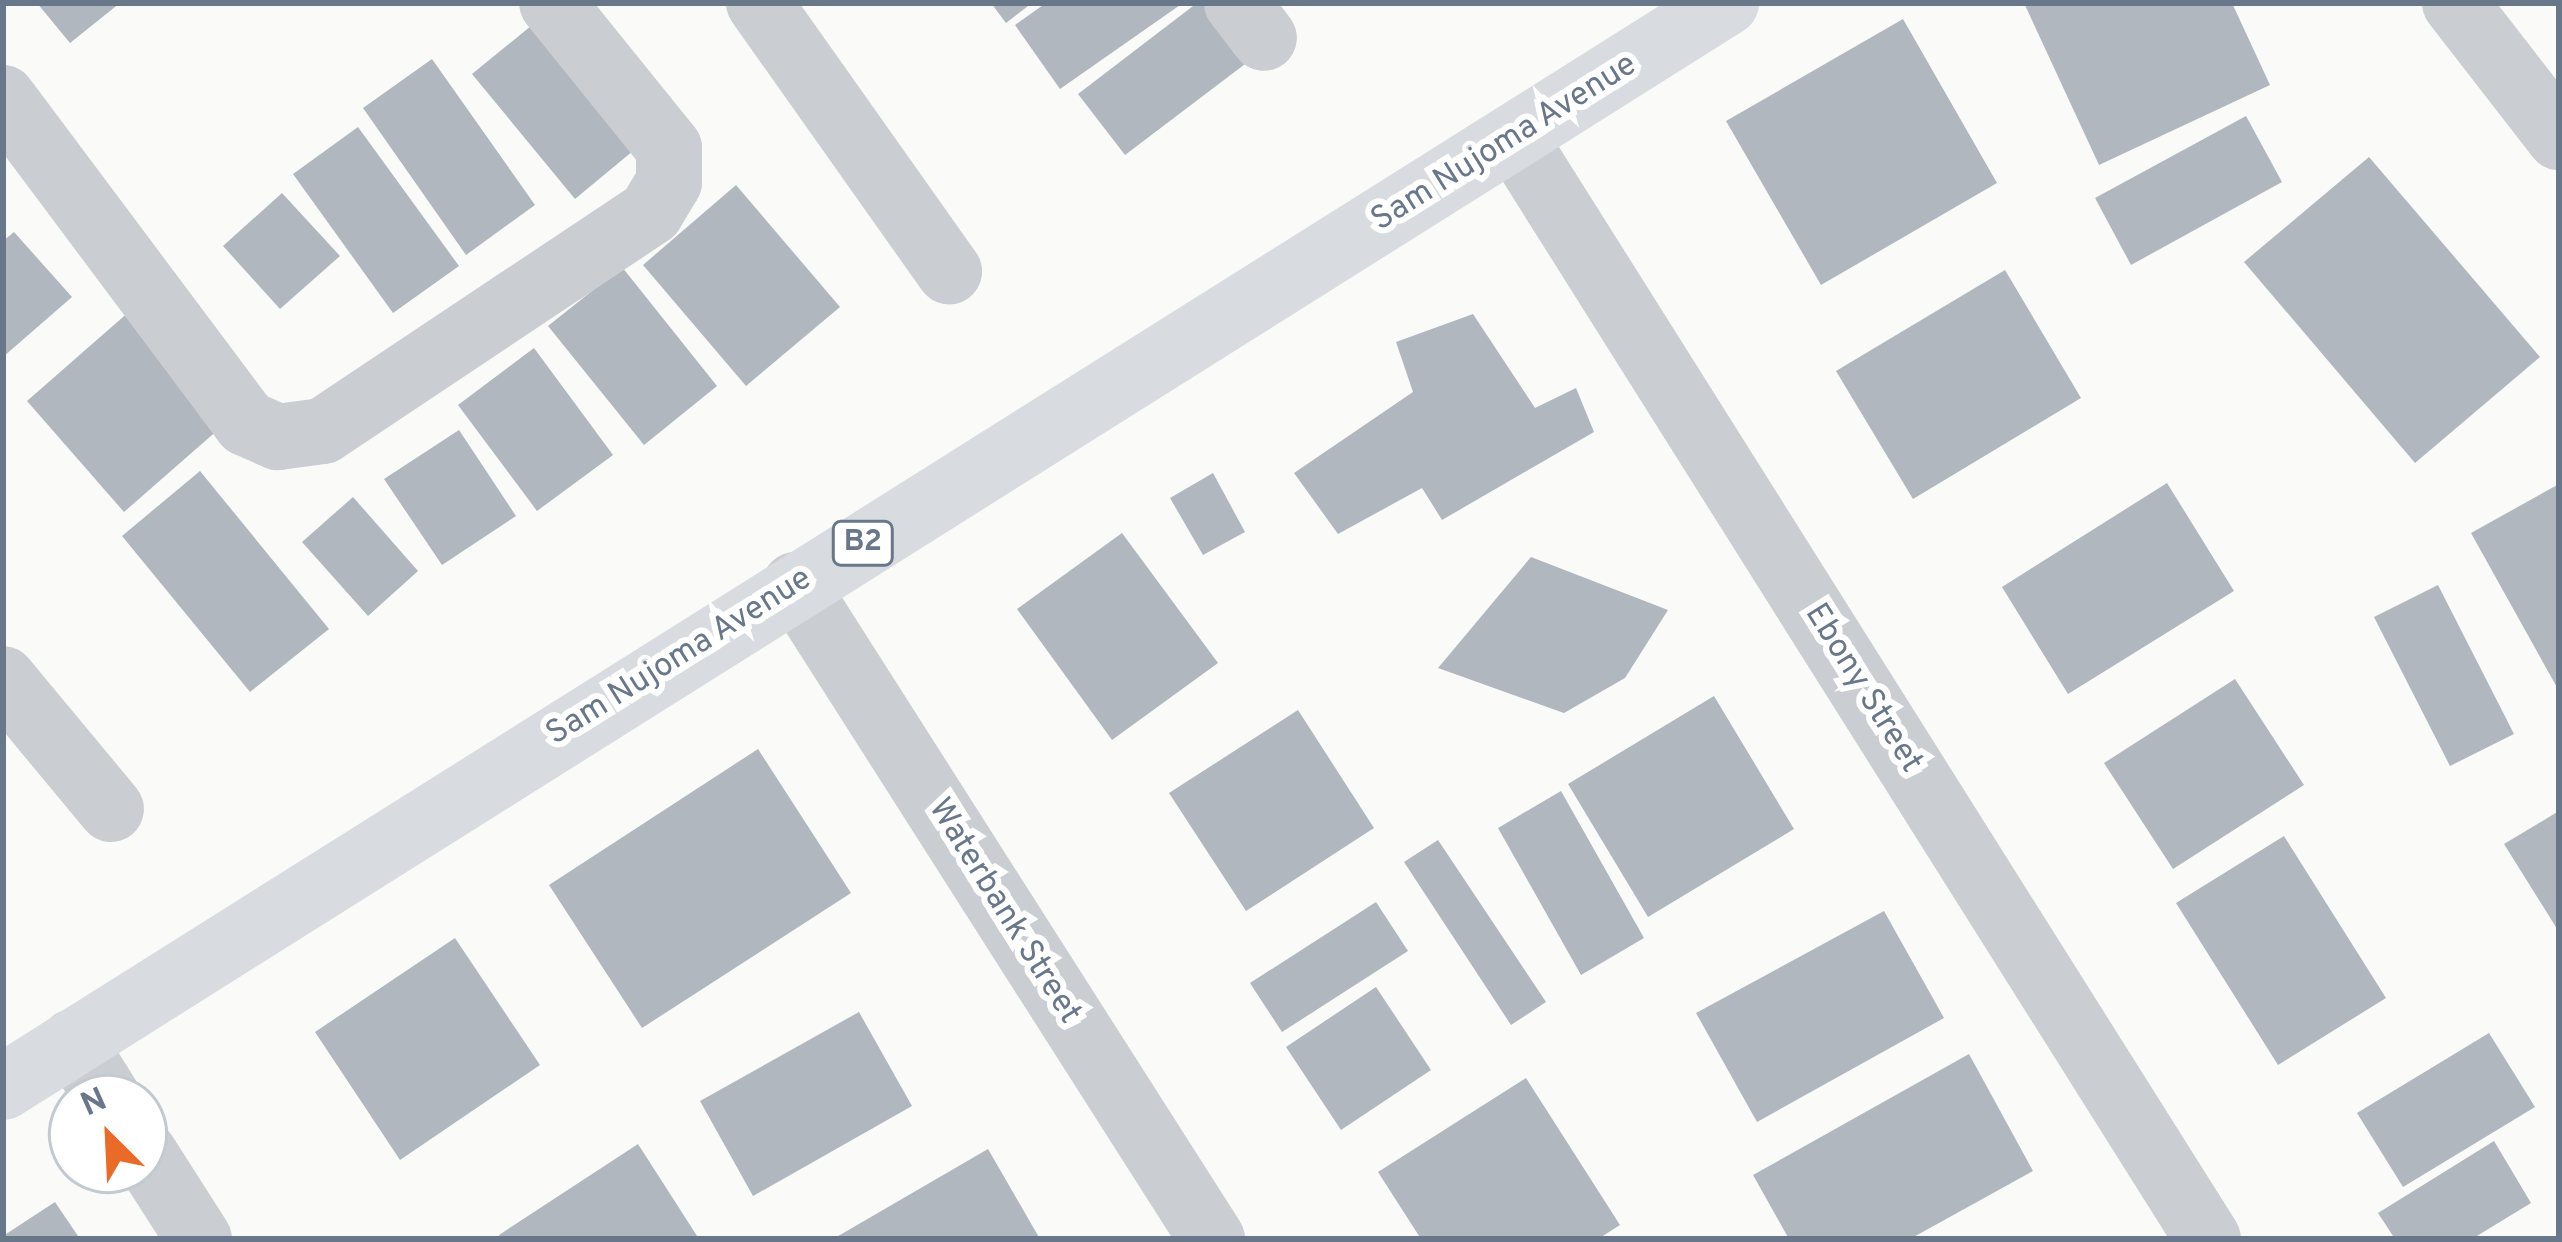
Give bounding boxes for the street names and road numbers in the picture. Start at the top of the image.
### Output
street label: Sam Nujoma Avenue [1365,46,1645,242]
road number: B2 [830,519,896,567]
street label: Sam Nujoma Avenue [540,560,820,756]
street label: Ebony Street [1794,597,1930,781]
street label: Waterbank Street [918,792,1088,1032]

